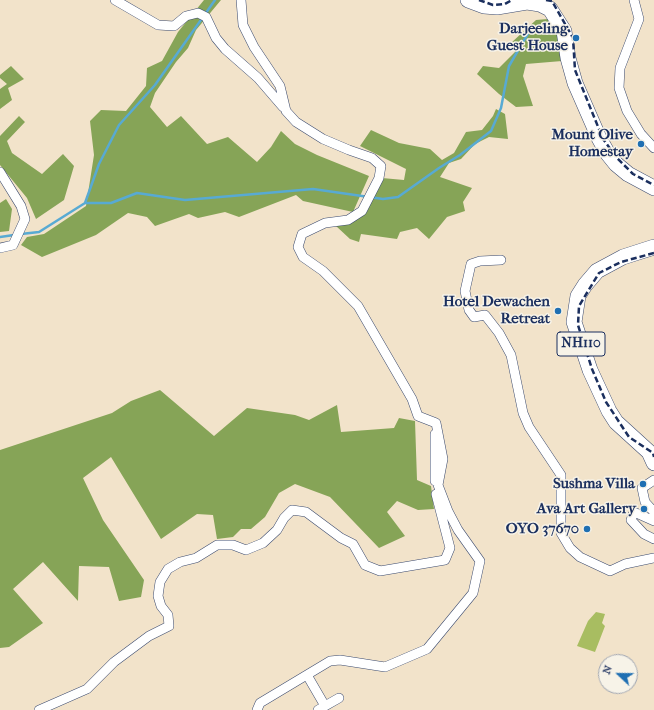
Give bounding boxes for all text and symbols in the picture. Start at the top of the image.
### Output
place label: Darjeeling Guest House [487,20,568,55]
marker: Darjeeling Guest House [571,33,581,43]
place label: Mount Olive Homestay [551,126,633,161]
marker: Mount Olive Homestay [636,139,646,149]
place label: Hotel Dewachen Retreat [443,293,550,328]
marker: Hotel Dewachen Retreat [553,306,563,316]
road number: NH110 [557,332,605,356]
place label: Sushma Villa [553,475,635,493]
marker: Sushma Villa [638,479,648,489]
place label: Ava Art Gallery [537,500,636,518]
marker: Ava Art Gallery [639,504,649,514]
place label: OYO 37670 [506,520,579,538]
marker: OYO 37670 [582,524,592,534]
north arrow [598,654,638,694]
text: N [600,663,615,676]

